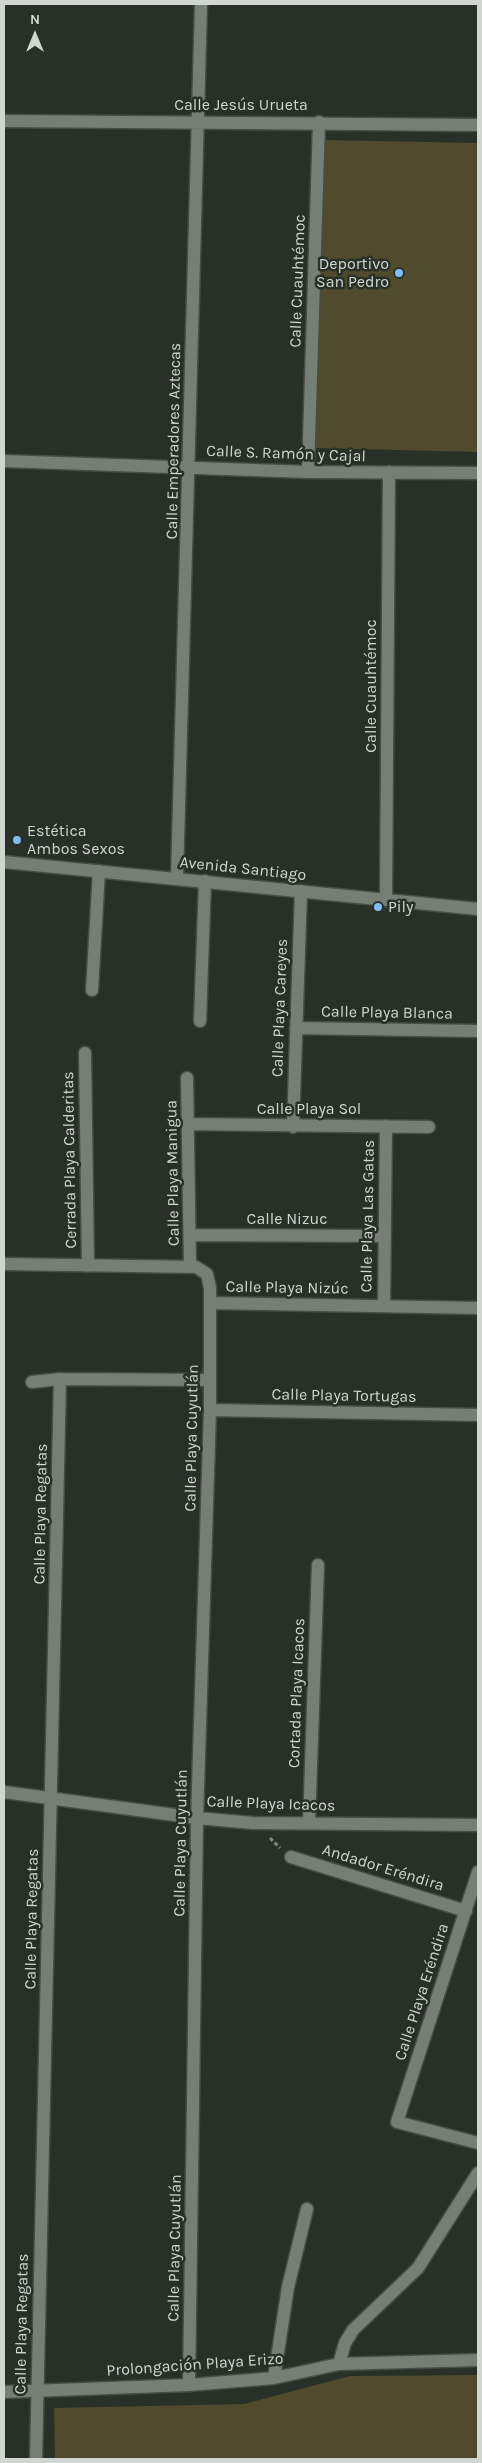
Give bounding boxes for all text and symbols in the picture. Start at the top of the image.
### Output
north arrow [10,10,60,60]
text: N [30,11,40,28]
street label: Calle Jesús Urueta [174,95,308,115]
street label: Calle Cuauhtémoc [286,214,310,348]
place label: Deportivo San Pedro [316,254,389,292]
marker: Deportivo San Pedro [393,267,405,279]
street label: Calle Emperadores Aztecas [163,343,185,539]
street label: Calle S. Ramón y Cajal [206,442,366,466]
street label: Calle Cuauhtémoc [361,619,381,753]
place label: Estética Ambos Sexos [27,821,125,859]
marker: Estética Ambos Sexos [11,834,23,846]
street label: Avenida Santiago [179,853,307,885]
place label: Pily [388,897,414,917]
marker: Pily [372,901,384,913]
street label: Calle Playa Careyes [268,938,292,1078]
street label: Calle Playa Blanca [321,1002,453,1024]
street label: Cerrada Playa Calderitas [59,1071,81,1249]
street label: Calle Playa Sol [257,1099,361,1119]
street label: Calle Playa Manigua [162,1100,184,1246]
street label: Calle Playa Las Gatas [357,1140,379,1292]
street label: Calle Nizuc [247,1209,327,1229]
street label: Calle Playa Nizúc [225,1277,349,1299]
street label: Calle Playa Cuyutlán [181,1364,203,1512]
street label: Calle Playa Tortugas [271,1385,417,1407]
street label: Calle Playa Regatas [30,1443,52,1585]
street label: Cortada Playa Icacos [285,1618,309,1768]
street label: Calle Playa Cuyutlán [170,1769,192,1917]
street label: Calle Playa Icacos [206,1792,336,1816]
street label: Andador Eréndira [320,1840,446,1896]
street label: Calle Playa Regatas [21,1848,43,1990]
street label: Calle Playa Eréndira [391,1921,453,2063]
street label: Calle Playa Cuyutlán [164,2174,186,2322]
street label: Calle Playa Regatas [11,2253,33,2395]
street label: Prolongación Playa Erizo [106,2349,284,2381]

